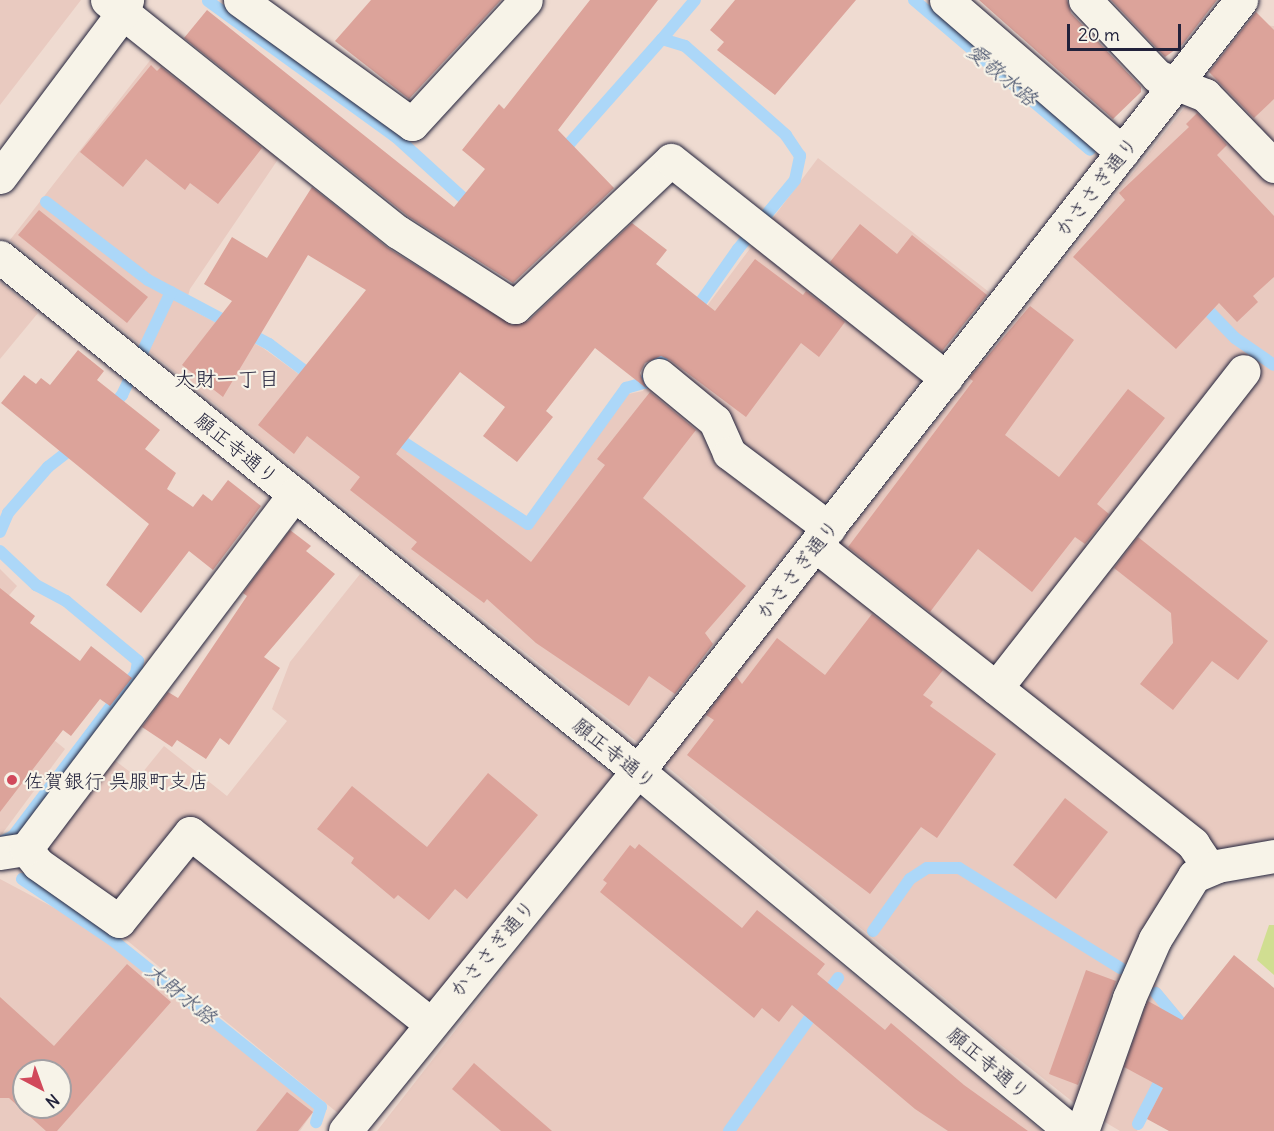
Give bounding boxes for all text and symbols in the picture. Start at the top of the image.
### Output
scale bar [1070,12,1184,50]
text: 20 m [1078,23,1120,46]
water label: 愛敬水路 [962,38,1042,112]
street label: かささぎ通り [1050,131,1142,241]
district label: 大財一丁目 [175,366,279,392]
street label: 願正寺通り [191,407,283,489]
street label: かささぎ通り [751,514,843,624]
street label: 願正寺通り [569,712,661,794]
place label: 佐賀銀行 呉服町支店 [24,768,209,792]
marker: 佐賀銀行 呉服町支店 [5,773,19,787]
street label: かささぎ通り [444,894,540,1002]
water label: 大財水路 [140,958,222,1030]
street label: 願正寺通り [943,1022,1035,1104]
north arrow [12,1059,72,1119]
text: N [42,1090,63,1112]

